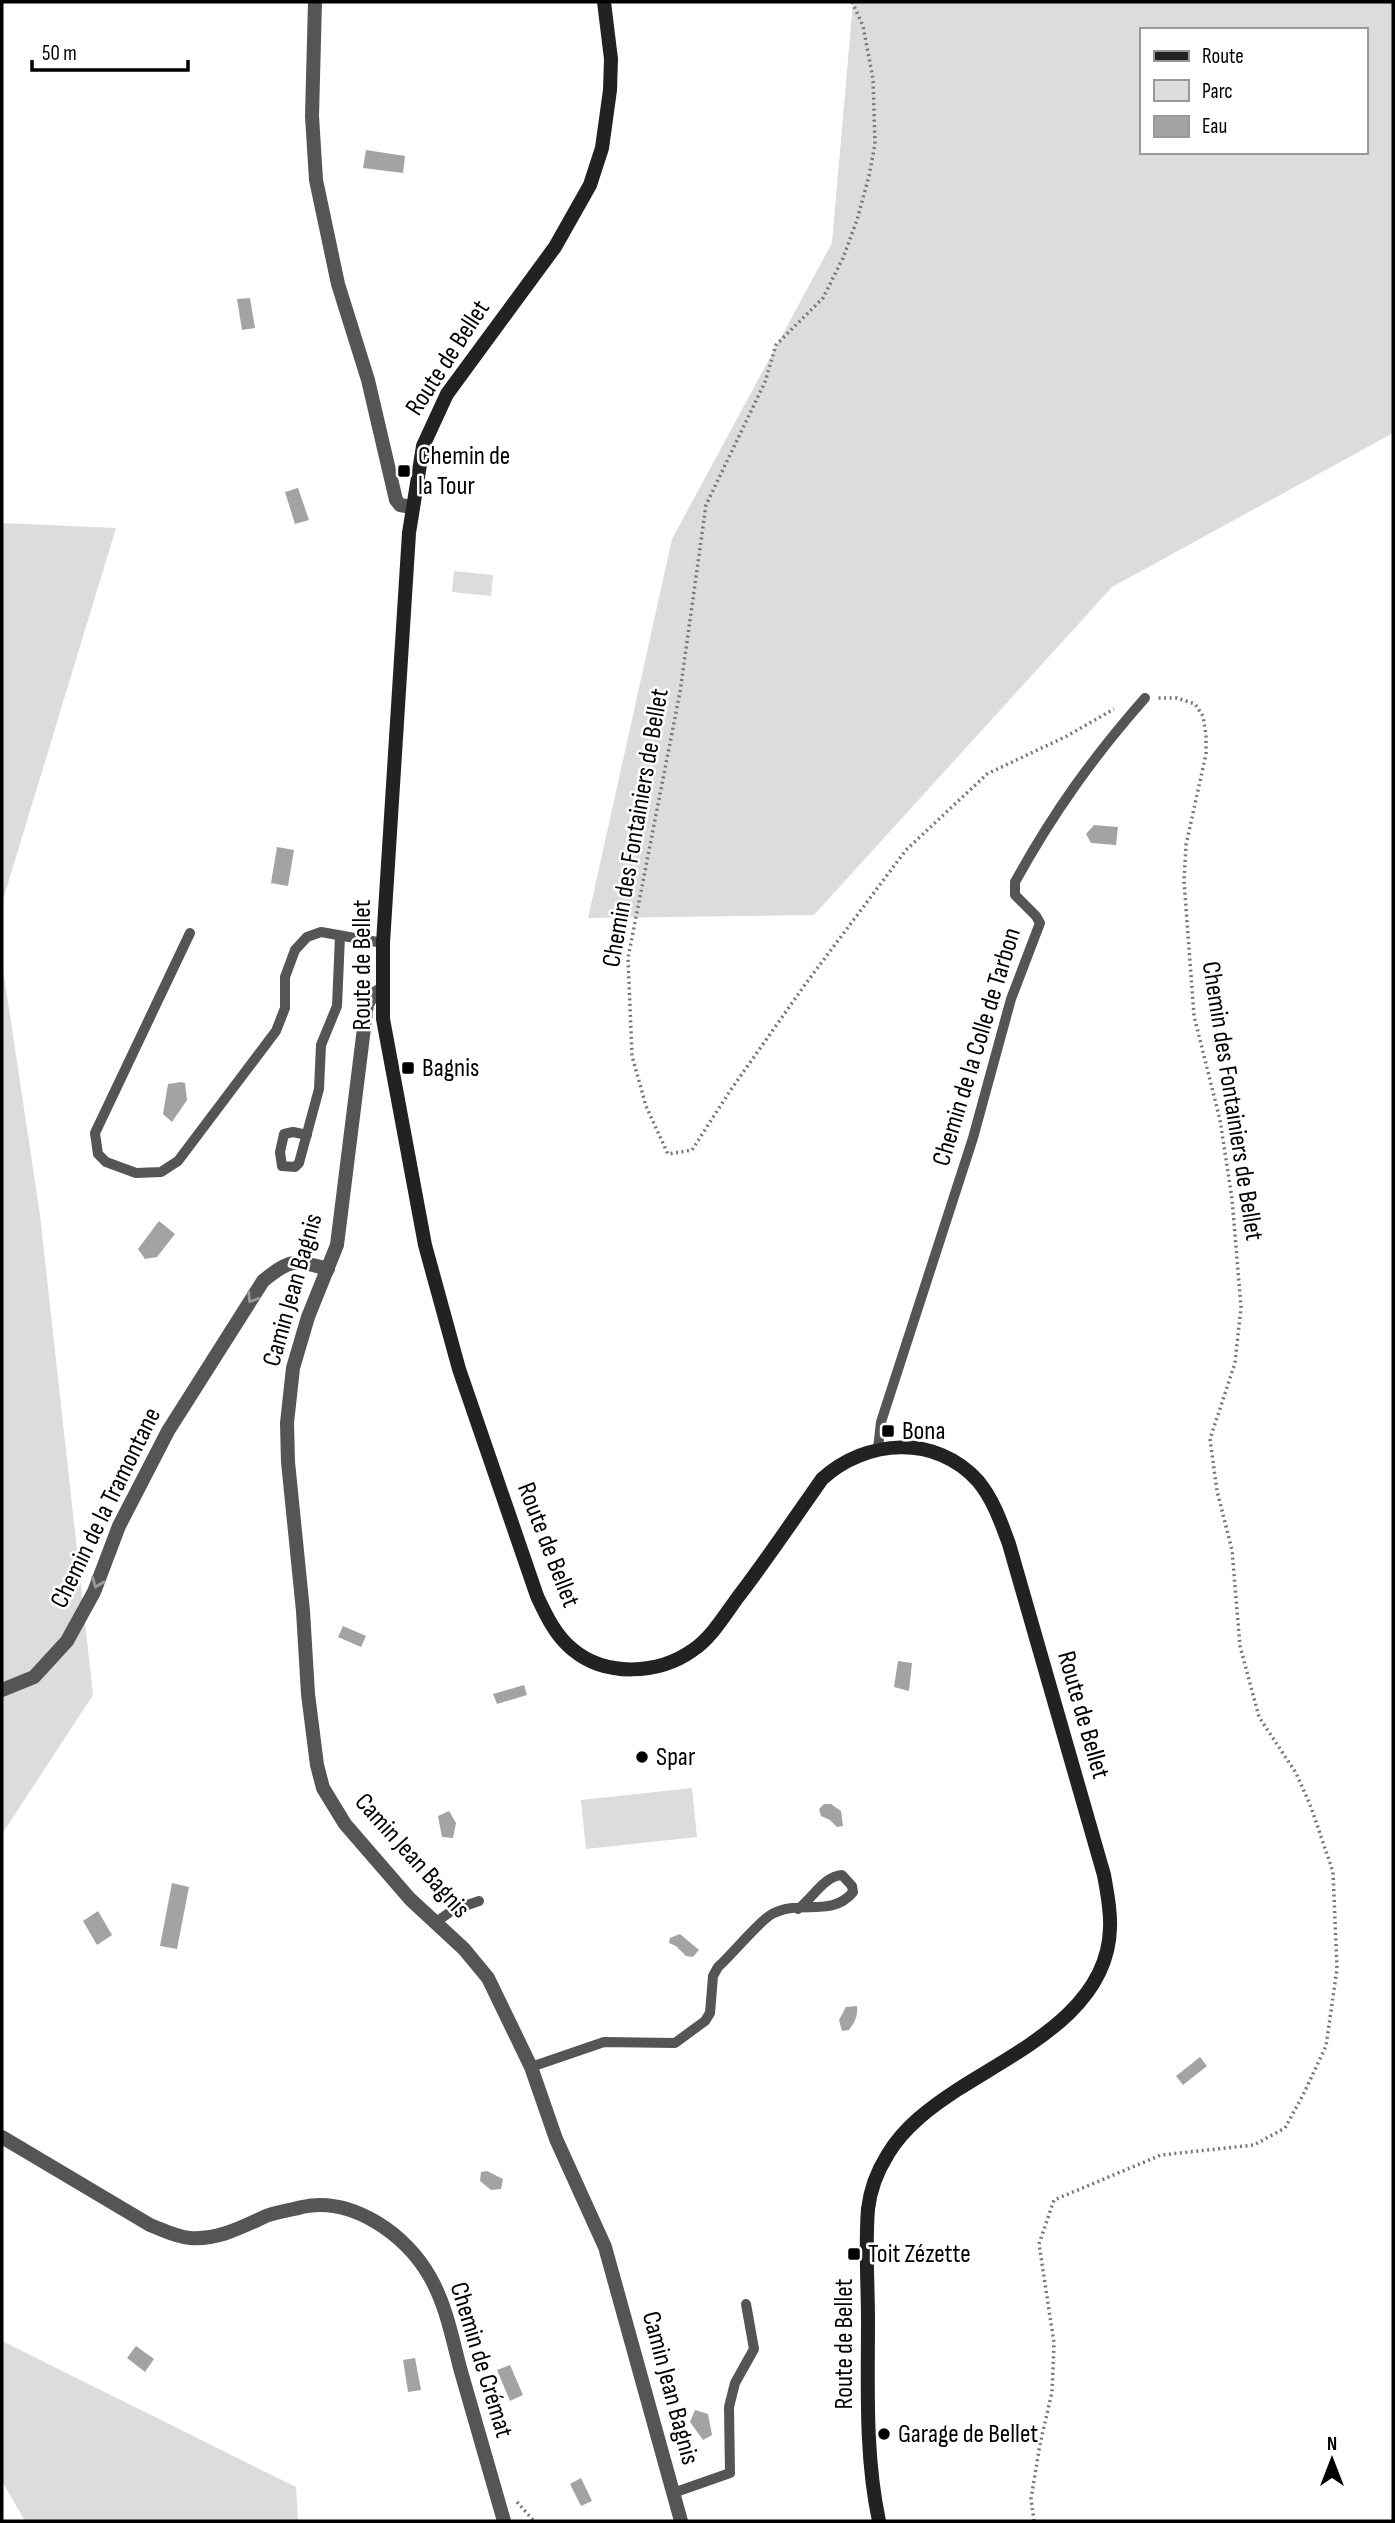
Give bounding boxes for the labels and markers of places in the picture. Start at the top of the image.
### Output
place label: Chemin de la Tour [418,441,510,502]
marker: Chemin de la Tour [396,463,412,479]
place label: Bagnis [422,1053,479,1084]
marker: Bagnis [400,1060,416,1076]
place label: Bona [902,1416,946,1447]
marker: Bona [880,1423,896,1439]
place label: Spar [656,1742,696,1773]
marker: Spar [634,1749,650,1765]
place label: Toit Zézette [868,2239,971,2270]
marker: Toit Zézette [846,2246,862,2262]
place label: Garage de Bellet [898,2419,1038,2450]
marker: Garage de Bellet [876,2426,892,2442]

